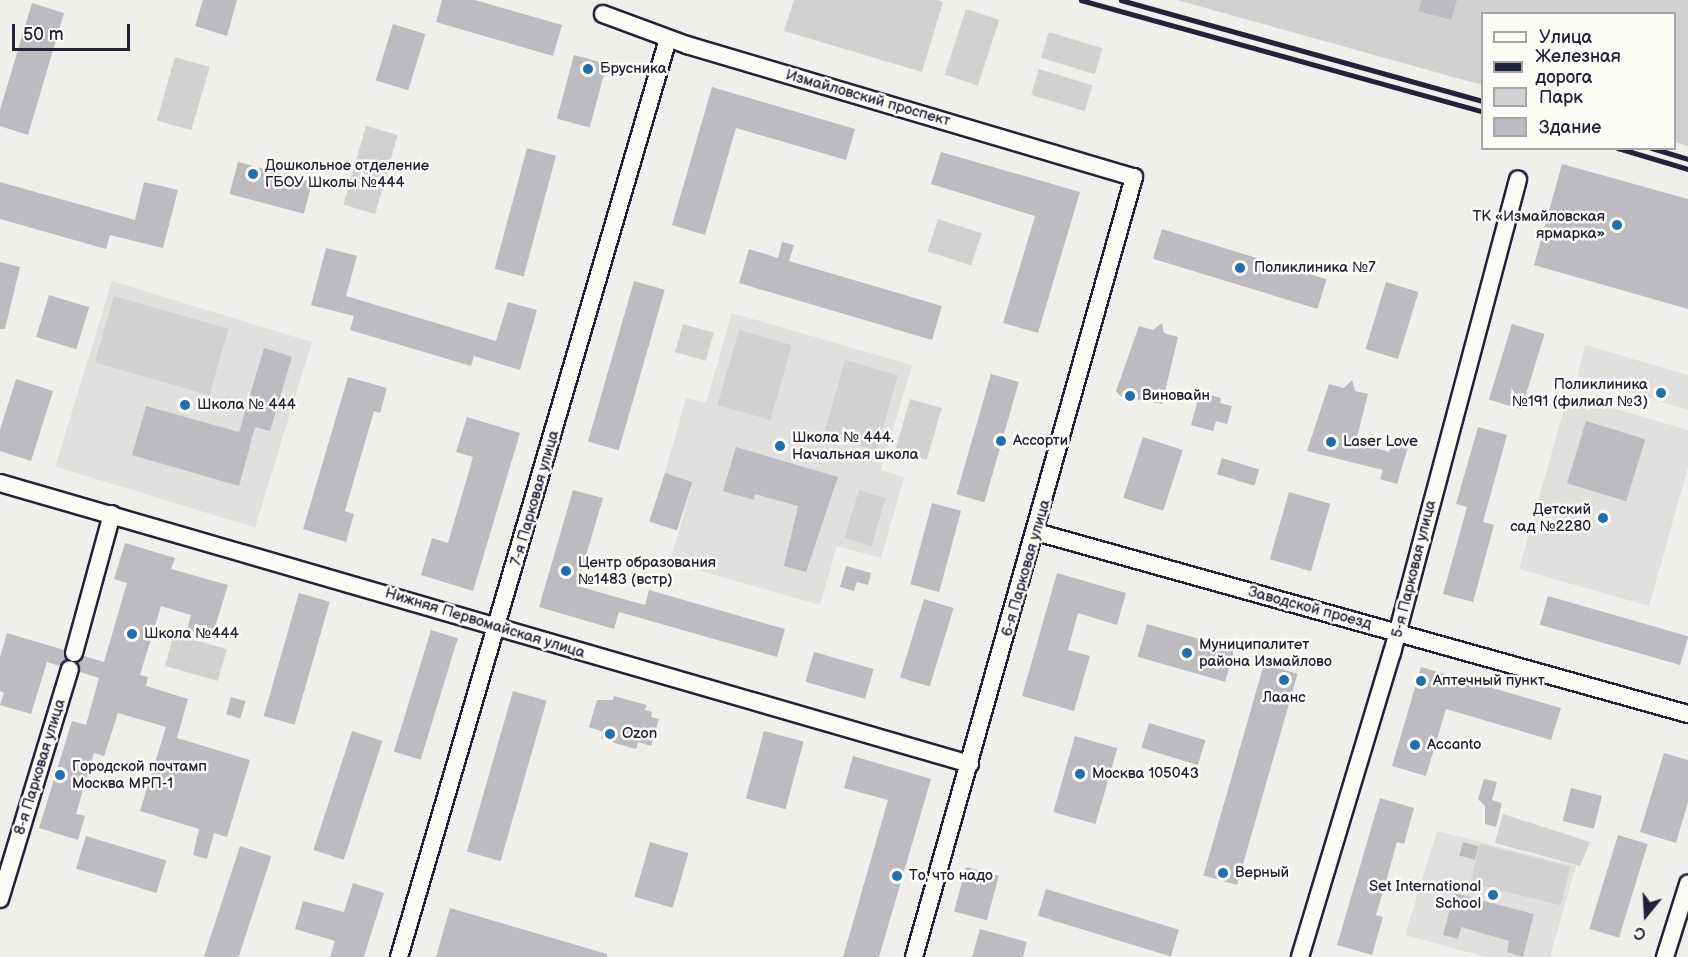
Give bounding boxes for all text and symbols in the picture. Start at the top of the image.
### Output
scale bar [15,12,134,50]
legend [1481,12,1676,150]
text: 50 m [23,24,64,45]
text: Улица [1539,27,1592,48]
text: Железная дорога [1535,46,1621,88]
place label: Брусника [600,60,667,78]
marker: Брусника [581,62,595,76]
street label: Измайловский проспект [784,66,952,130]
text: Парк [1539,87,1583,108]
text: Здание [1539,117,1601,138]
place label: Дошкольное отделение ГБОУ Школы №444 [265,156,429,191]
marker: Дошкольное отделение ГБОУ Школы №444 [246,167,260,181]
place label: ТК «Измайловская ярмарка» [1473,207,1605,242]
marker: ТК «Измайловская ярмарка» [1610,218,1624,232]
marker: Поликлиника №7 [1231,259,1249,277]
place label: Поликлиника №7 [1254,259,1376,277]
place label: Поликлиника №191 (филиал №3) [1512,375,1648,410]
marker: Поликлиника №191 (филиал №3) [1652,384,1670,402]
place label: Виновайн [1142,387,1210,405]
marker: Виновайн [1123,389,1137,403]
place label: Школа № 444 [197,396,296,414]
marker: Школа № 444 [178,398,192,412]
street label: 7-я Парковая улица [507,428,563,568]
place label: Школа № 444. Начальная школа [792,428,919,463]
place label: Ассорти [1013,432,1068,450]
place label: Laser Love [1343,433,1418,451]
marker: Ассорти [994,434,1008,448]
marker: Laser Love [1324,435,1338,449]
marker: Школа № 444. Начальная школа [773,439,787,453]
street label: 6-я Парковая улица [998,497,1054,639]
street label: 5-я Парковая улица [1388,498,1440,640]
place label: Детский сад №2280 [1510,500,1591,535]
marker: Детский сад №2280 [1596,511,1610,525]
place label: Центр образования №1483 (встр) [578,553,716,588]
marker: Центр образования №1483 (встр) [559,564,573,578]
street label: Заводской проезд [1246,583,1374,633]
street label: Нижняя Первомайская улица [383,584,587,662]
place label: Школа №444 [144,625,239,643]
marker: Школа №444 [125,627,139,641]
place label: Муниципалитет района Измайлово [1199,635,1332,670]
marker: Муниципалитет района Измайлово [1180,646,1194,660]
place label: Аптечный пункт [1433,672,1545,690]
marker: Лаанс [1277,673,1291,687]
marker: Аптечный пункт [1414,674,1428,688]
place label: Лаанс [1262,689,1306,707]
street label: 8-я Парковая улица [11,697,69,837]
place label: Ozon [622,725,657,743]
marker: Ozon [603,727,617,741]
place label: Accanto [1427,736,1481,754]
marker: Accanto [1408,738,1422,752]
place label: Городской почтамп Москва МРП-1 [72,757,207,792]
place label: Москва 105043 [1092,765,1199,783]
marker: Москва 105043 [1073,767,1087,781]
marker: Городской почтамп Москва МРП-1 [53,768,67,782]
place label: Верный [1235,864,1289,882]
marker: Верный [1216,866,1230,880]
place label: То, что надо [909,867,993,885]
marker: То, что надо [890,869,904,883]
place label: Set International School [1369,877,1481,912]
north arrow [1616,885,1676,945]
marker: Set International School [1486,888,1500,902]
text: С [1632,922,1649,943]

